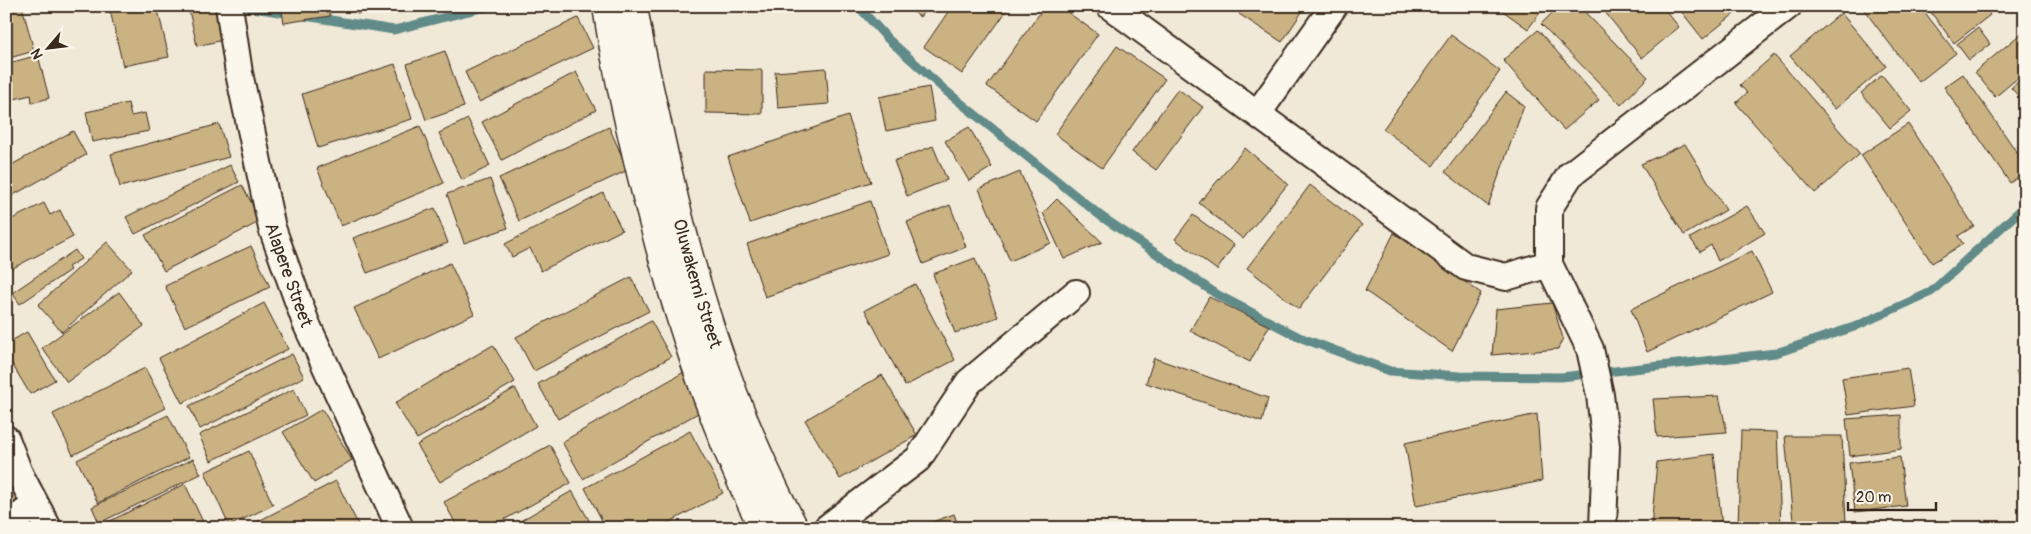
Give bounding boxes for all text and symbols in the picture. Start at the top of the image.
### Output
north arrow [22,22,72,72]
text: N [27,46,47,62]
street label: Oluwakemi Street [668,216,728,352]
street label: Alapere Street [260,219,318,331]
scale bar [1848,479,1936,511]
text: 20 m [1856,488,1891,507]

